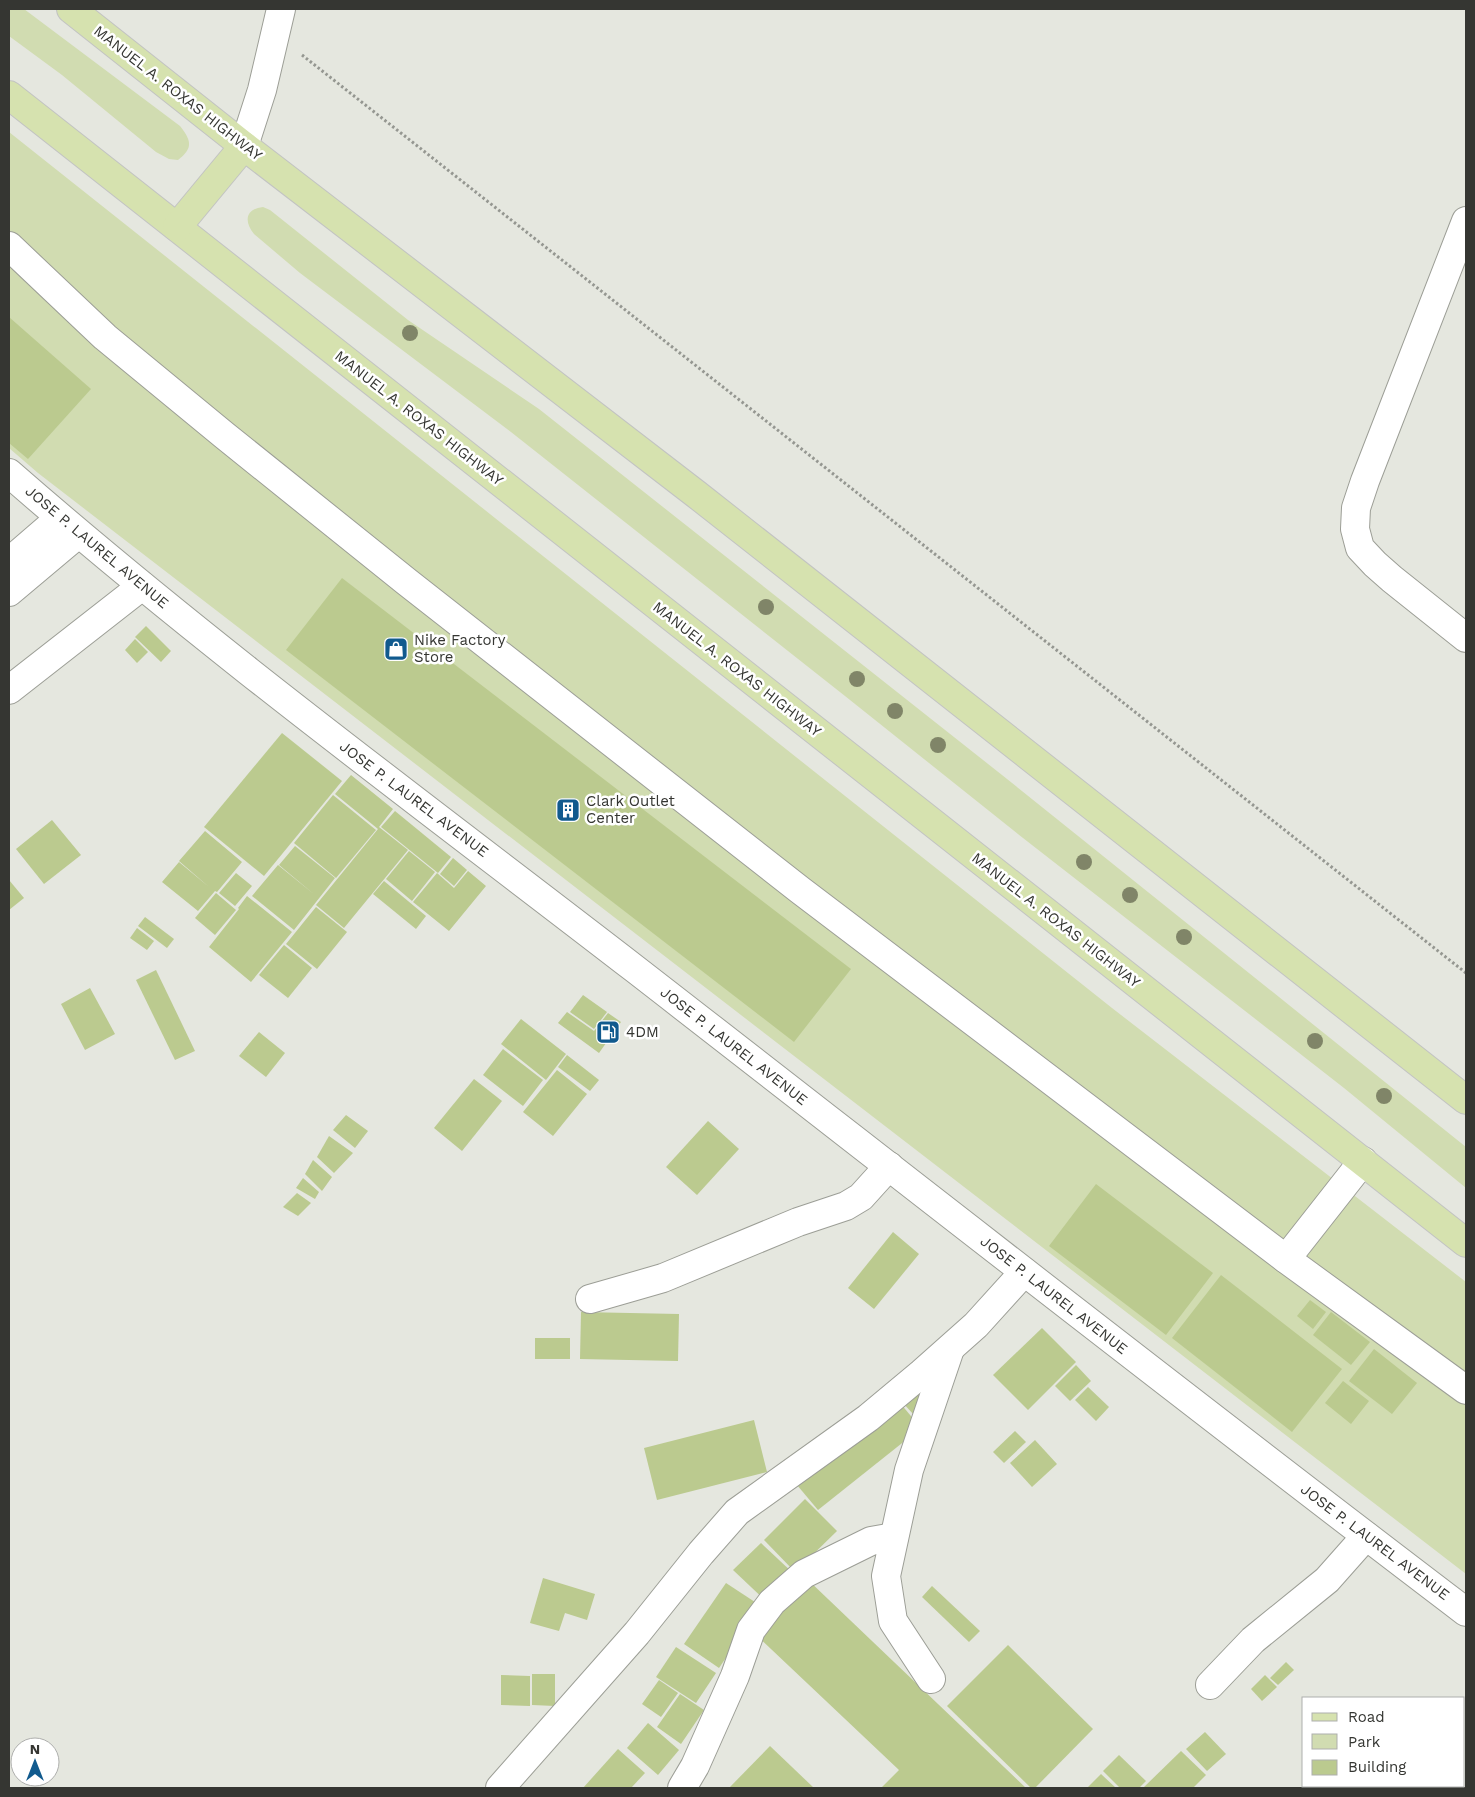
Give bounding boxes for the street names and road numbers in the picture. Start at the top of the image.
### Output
street label: MANUEL A. ROXAS HIGHWAY [90,22,266,165]
street label: MANUEL A. ROXAS HIGHWAY [331,347,507,490]
street label: JOSE P. LAUREL AVENUE [22,482,172,612]
street label: MANUEL A. ROXAS HIGHWAY [649,598,825,741]
street label: JOSE P. LAUREL AVENUE [336,737,492,861]
street label: MANUEL A. ROXAS HIGHWAY [968,849,1144,992]
street label: JOSE P. LAUREL AVENUE [657,983,811,1109]
street label: JOSE P. LAUREL AVENUE [977,1232,1131,1358]
street label: JOSE P. LAUREL AVENUE [1297,1480,1453,1604]

